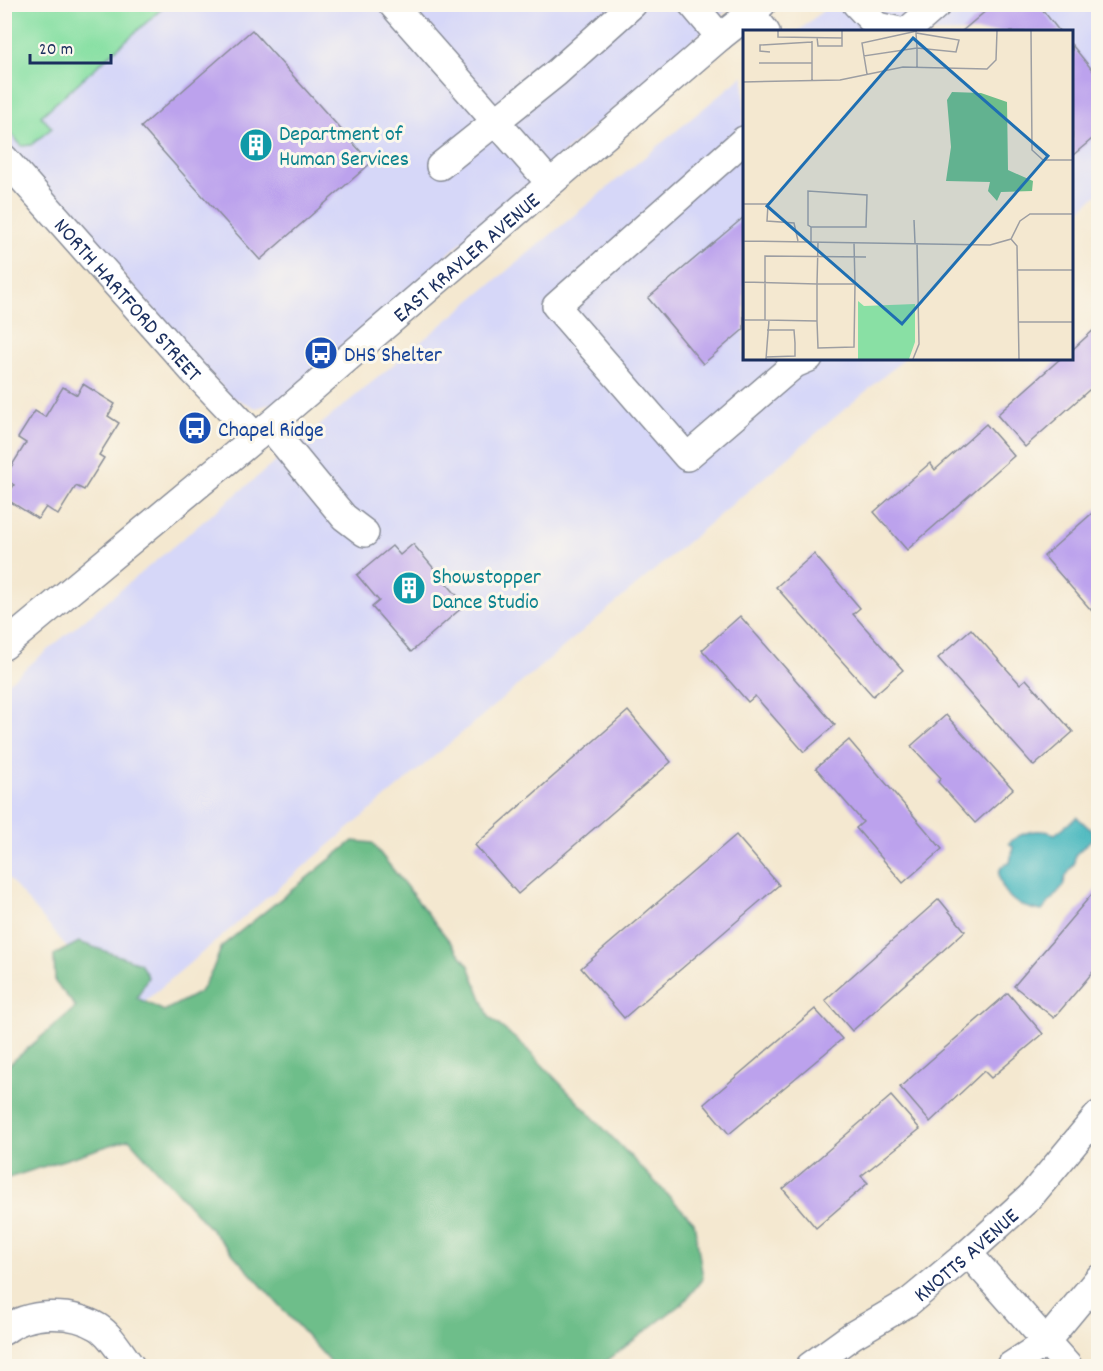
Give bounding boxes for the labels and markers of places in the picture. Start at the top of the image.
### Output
place label: Department of Human Services [279,120,409,176]
building icon: Department of Human Services [238,127,274,163]
bus stop icon: DHS Shelter [303,335,339,371]
place label: DHS Shelter [344,341,443,372]
bus stop icon: Chapel Ridge [177,410,213,446]
place label: Chapel Ridge [218,416,324,447]
place label: Showstopper Dance Studio [432,563,542,619]
building icon: Showstopper Dance Studio [391,570,427,606]

